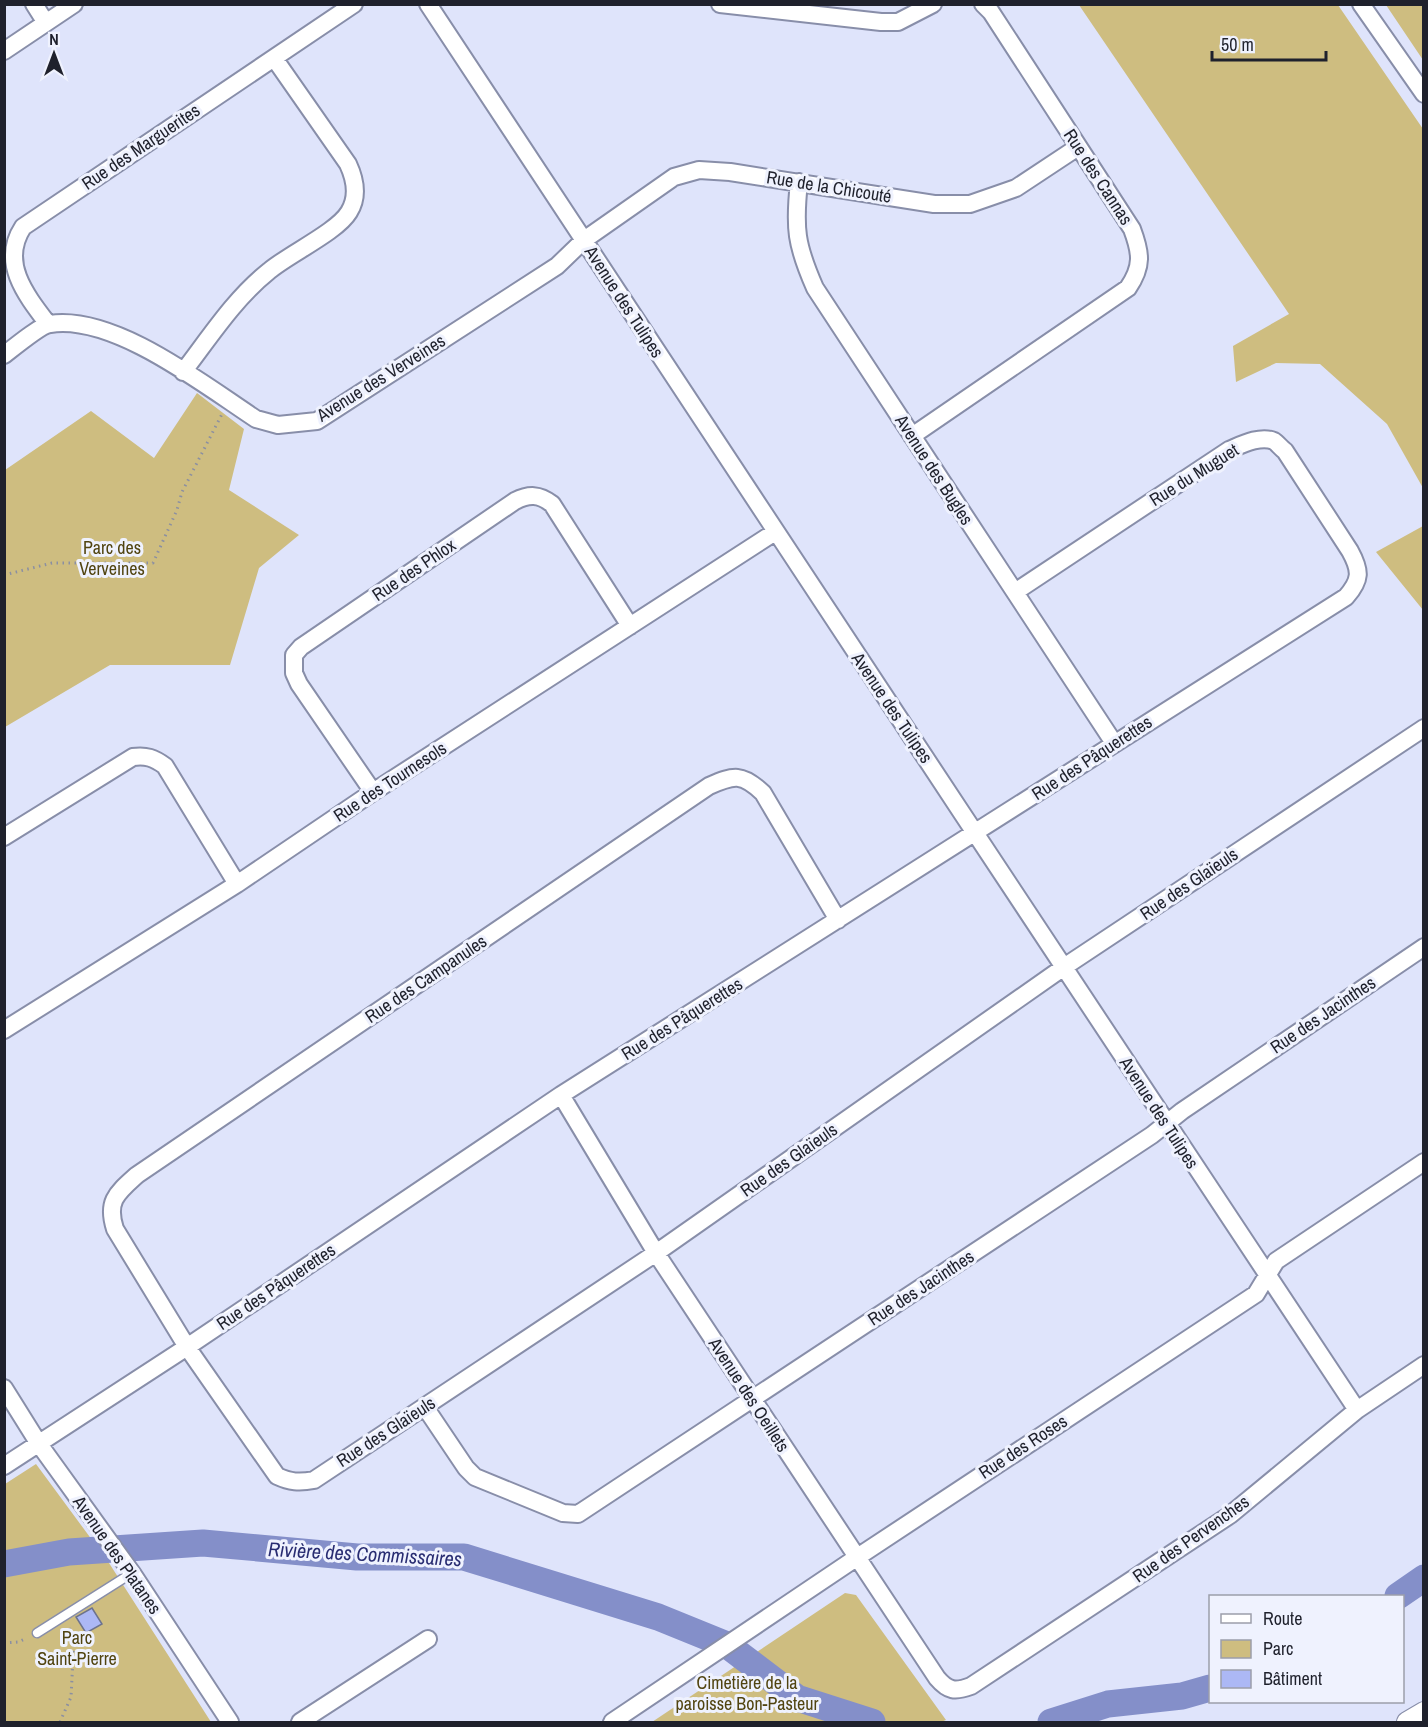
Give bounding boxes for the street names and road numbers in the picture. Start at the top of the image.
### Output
street label: Rue des Marguerites [77,98,205,195]
street label: Rue des Cannas [1058,124,1139,230]
street label: Rue de la Chicouté [765,164,893,209]
street label: Avenue des Tulipes [578,240,670,363]
street label: Avenue des Verveines [311,328,450,428]
street label: Avenue des Bugles [889,409,979,530]
street label: Rue du Muguet [1144,437,1243,512]
street label: Rue des Phlox [367,532,461,607]
street label: Avenue des Tulipes [846,647,939,768]
street label: Rue des Pâquerettes [1027,709,1157,806]
street label: Rue des Tournesols [328,736,451,828]
street label: Rue des Glaïeuls [1135,842,1243,926]
street label: Rue des Campanules [360,929,492,1029]
street label: Rue des Jacinthes [1265,970,1380,1059]
street label: Rue des Pâquerettes [616,971,747,1066]
street label: Avenue des Tulipes [1113,1051,1205,1174]
street label: Rue des Glaïeuls [735,1117,842,1202]
street label: Rue des Pâquerettes [211,1237,340,1336]
street label: Rue des Jacinthes [863,1244,979,1331]
street label: Avenue des Oeillets [702,1332,796,1457]
street label: Rue des Glaïeuls [331,1390,440,1473]
street label: Rue des Roses [974,1409,1072,1485]
street label: Rue des Pervenches [1127,1489,1254,1588]
street label: Avenue des Platanes [67,1490,168,1619]

